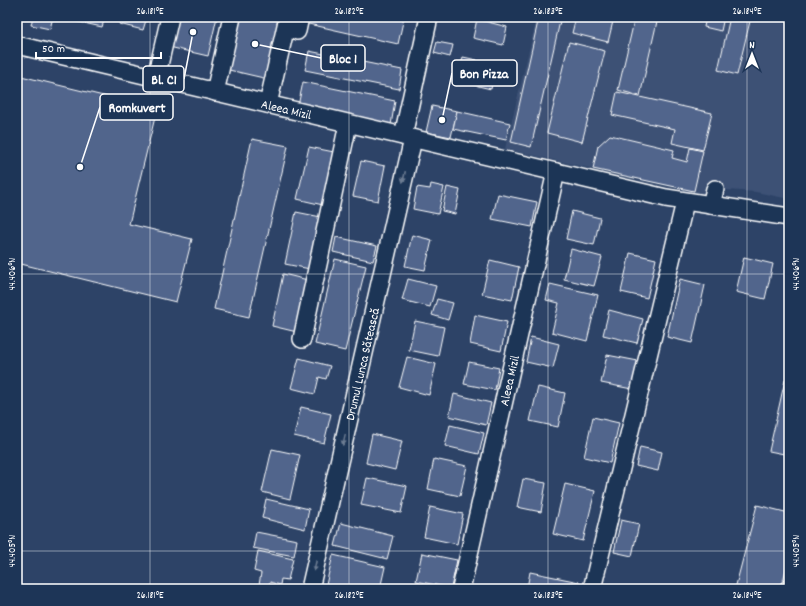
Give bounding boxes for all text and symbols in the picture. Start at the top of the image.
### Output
text: 26.181°E [136,5,164,19]
text: 26.182°E [334,5,364,19]
text: 26.183°E [533,5,563,19]
text: 26.184°E [732,5,762,19]
scale bar [36,34,161,60]
north arrow [732,34,772,74]
text: N [749,38,755,54]
text: 50 m [42,41,65,58]
callout: Bloc 1 [321,45,365,71]
text: Bloc 1 [329,50,357,70]
callout: Bon Pizza [452,60,517,86]
text: Bon Pizza [460,65,510,85]
callout: Bl. C1 [143,66,184,92]
text: Bl. C1 [151,71,177,91]
callout: Romkuvert [100,94,173,120]
street label: Aleea Mizil [259,96,313,126]
text: Romkuvert [109,99,166,119]
one-way arrow [401,170,407,183]
text: 44.406°N [6,258,20,290]
text: 44.406°N [790,258,804,290]
street label: Drumul Lunca Sătească [342,306,386,423]
street label: Aleea Mizil [496,354,526,408]
one-way arrow [341,434,347,446]
text: 44.405°N [6,535,20,567]
text: 44.405°N [790,535,804,567]
one-way arrow [312,560,318,573]
text: 26.181°E [136,589,164,603]
text: 26.182°E [334,589,364,603]
text: 26.183°E [533,589,563,603]
text: 26.184°E [732,589,762,603]

